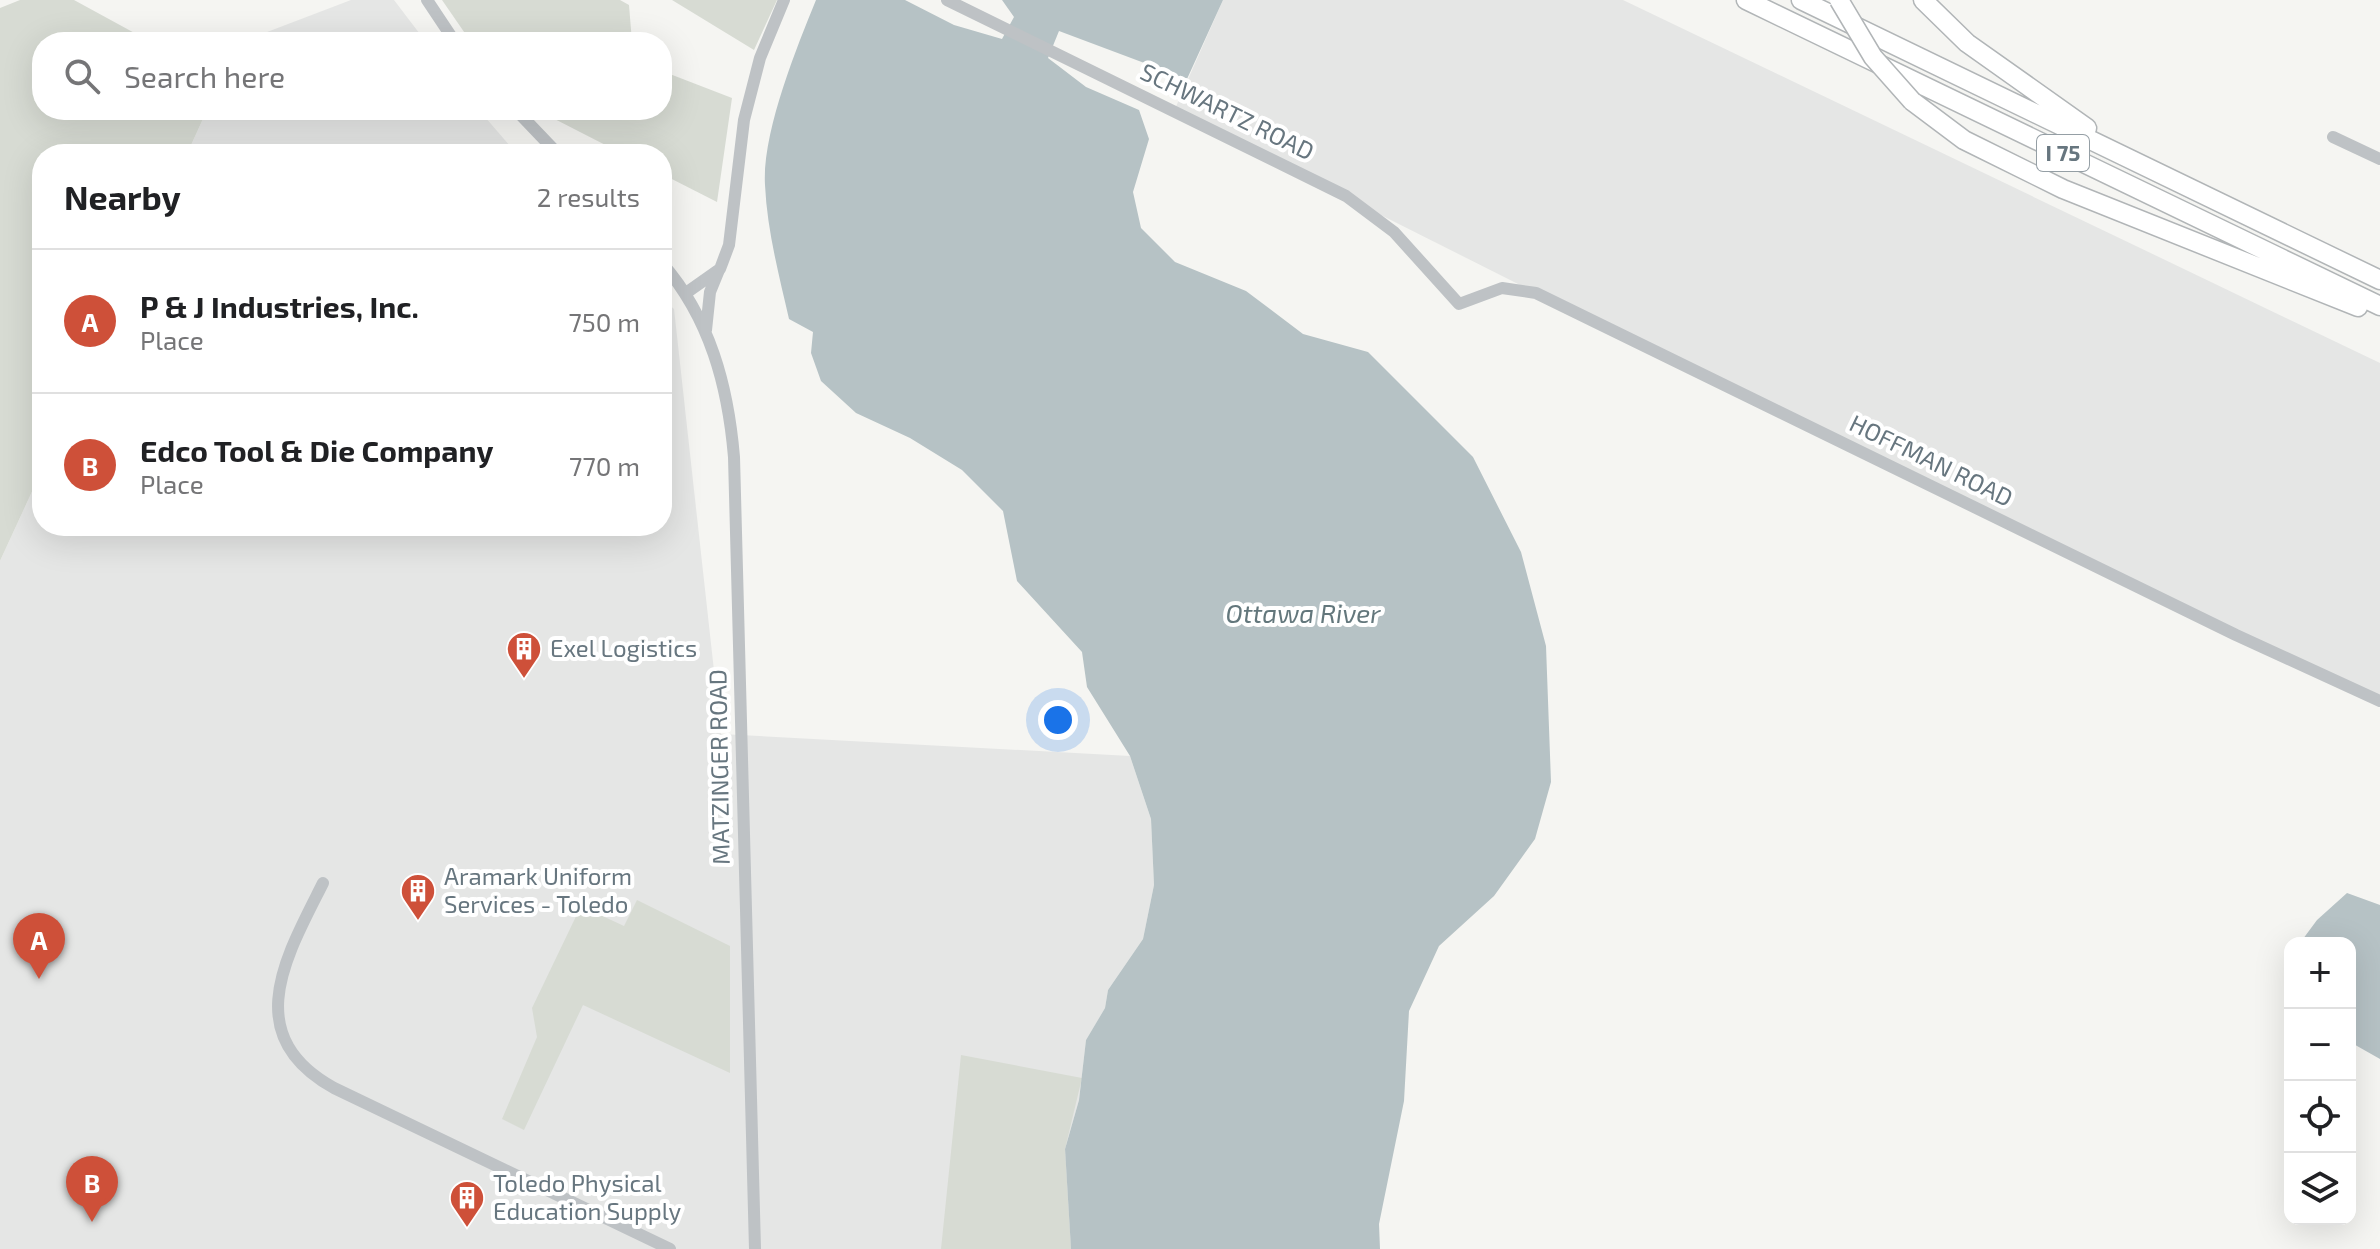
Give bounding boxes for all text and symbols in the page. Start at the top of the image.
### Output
search box [32,32,672,120]
icon: search [60,54,104,98]
street label: SCHWARTZ ROAD [1136,56,1319,165]
text: Search here [124,58,285,94]
road number: I 75 [2037,135,2089,171]
text: Nearby [64,176,181,217]
text: 2 results [537,181,640,212]
text: P & J Industries, Inc. [140,288,419,324]
text: A [82,306,98,337]
text: 750 m [568,306,640,337]
text: Place [140,324,204,355]
street label: HOFFMAN ROAD [1845,408,2018,512]
text: Edco Tool & Die Company [140,432,493,468]
text: B [82,450,98,481]
text: 770 m [569,450,640,481]
text: Place [140,468,204,499]
water label: Ottawa River [1225,597,1381,628]
building icon: Exel Logistics [505,630,543,680]
place label: Exel Logistics [550,633,697,662]
street label: MATZINGER ROAD [702,669,735,865]
your location [1038,700,1078,740]
place label: Aramark Uniform Services - Toledo [444,861,632,918]
building icon: Aramark Uniform Services - Toledo [399,872,437,922]
pin: A [13,913,65,979]
map controls [2284,937,2356,1225]
button: + [2284,937,2356,1009]
button: − [2284,1009,2356,1081]
button: locate [2284,1081,2356,1153]
button: layers [2284,1153,2356,1225]
pin: B [66,1156,118,1222]
place label: Toledo Physical Education Supply [493,1168,681,1225]
building icon: Toledo Physical Education Supply [448,1179,486,1229]

